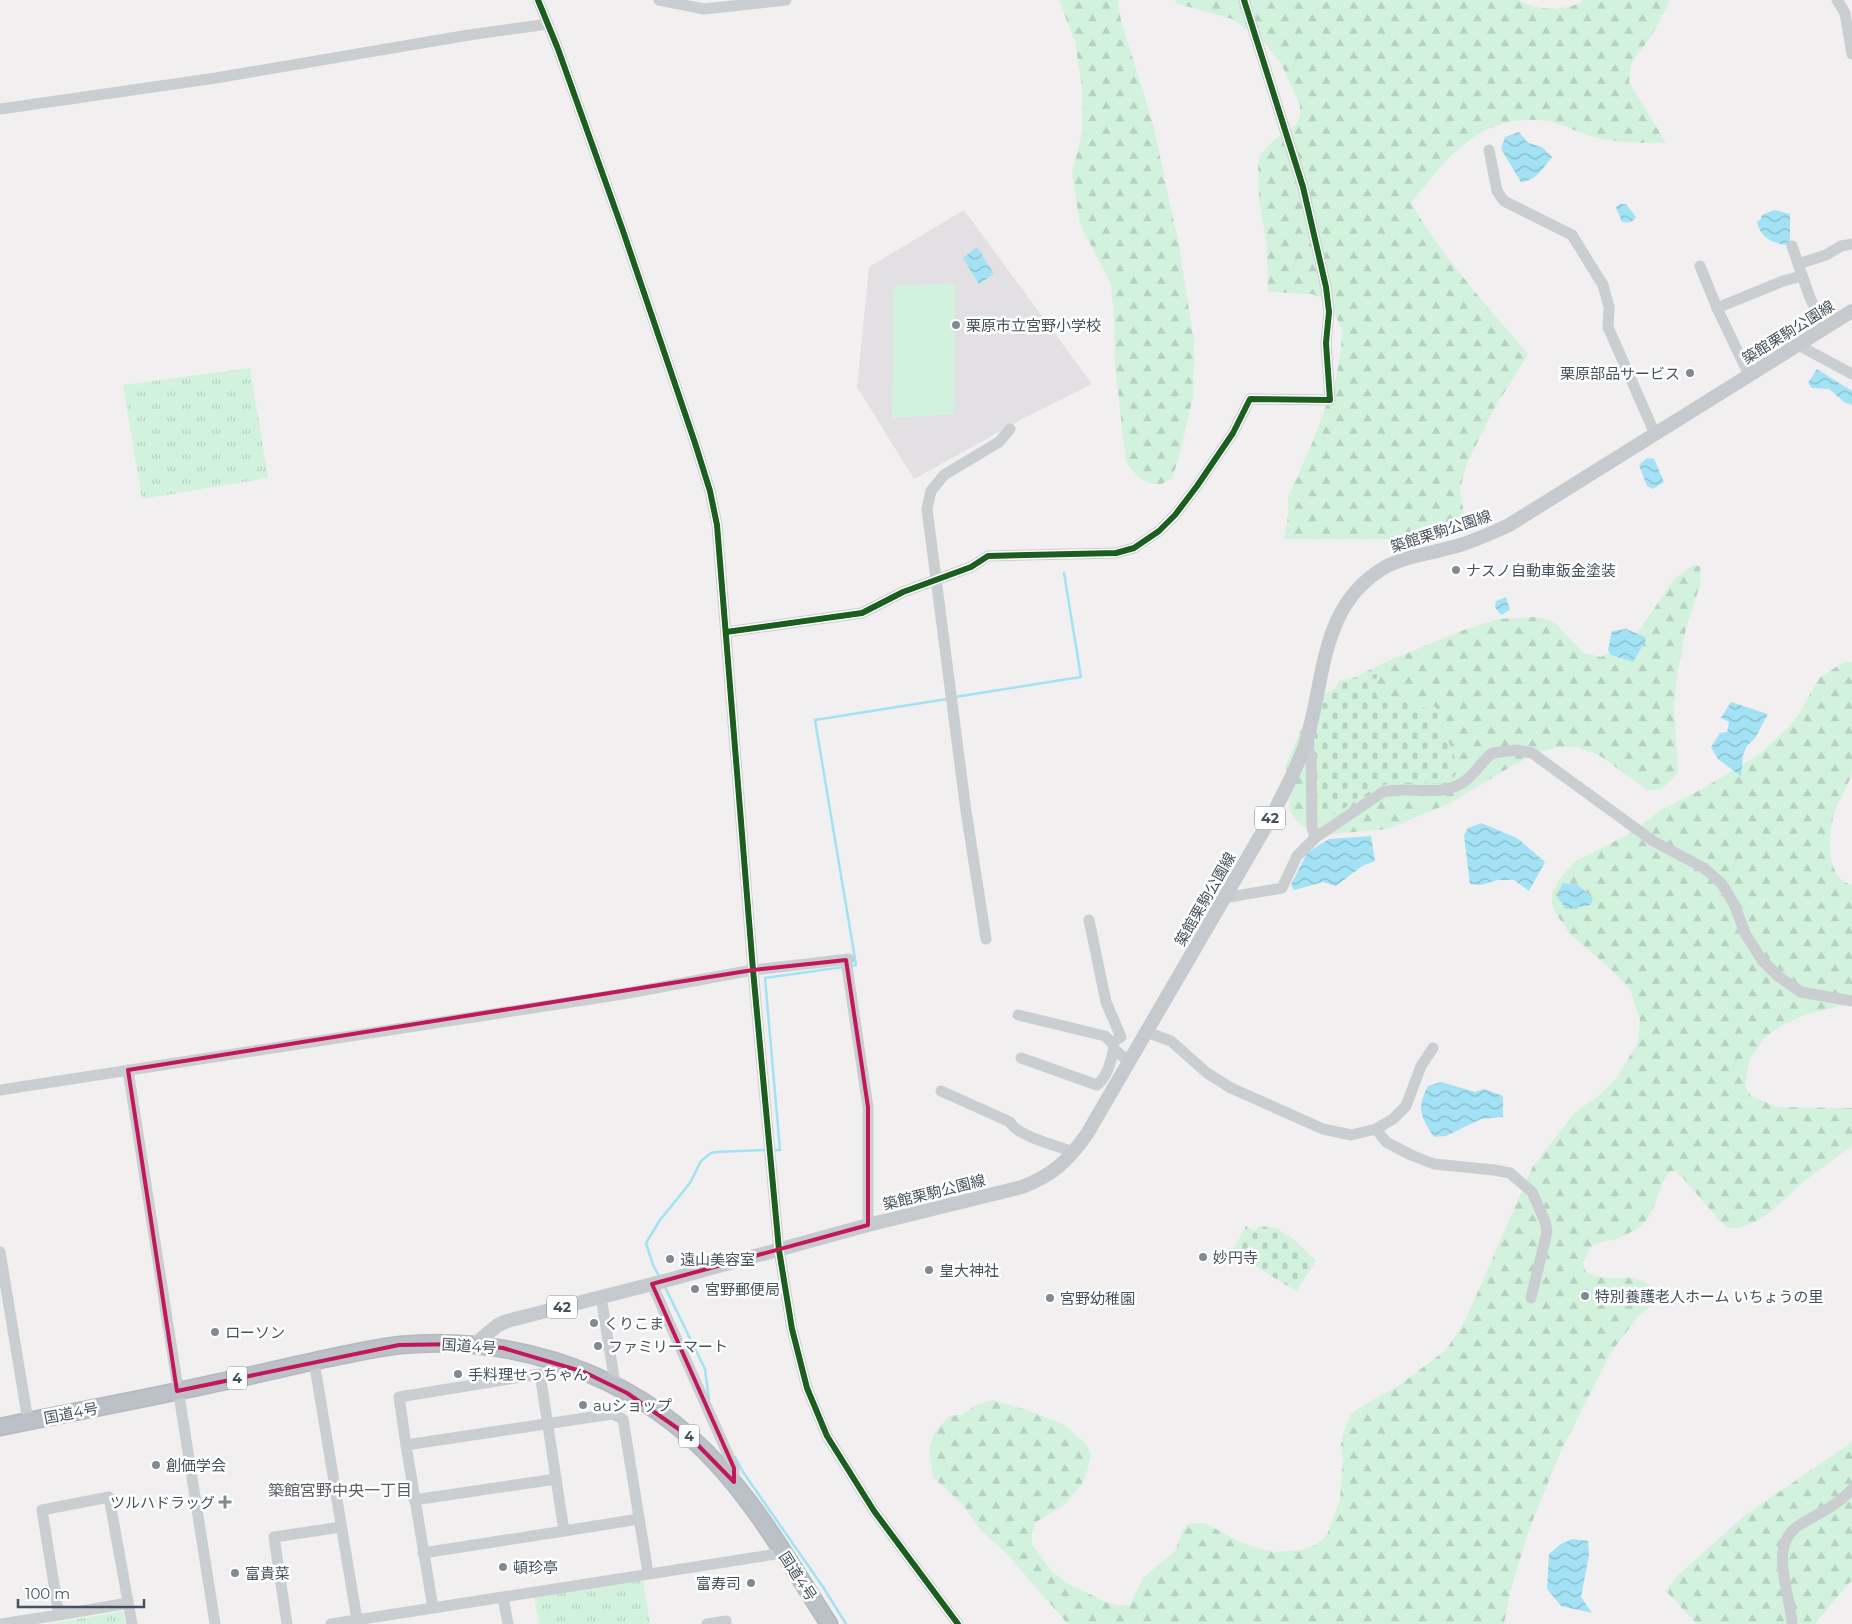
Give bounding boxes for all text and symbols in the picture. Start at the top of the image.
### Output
street label: 築館栗駒公園線 [1738,296,1838,368]
place label: 栗原市立宮野小学校 [966,316,1101,335]
marker: 栗原市立宮野小学校 [950,319,962,331]
place label: 栗原部品サービス [1560,364,1680,383]
marker: 栗原部品サービス [1684,367,1696,379]
street label: 築館栗駒公園線 [1388,506,1494,556]
place label: ナスノ自動車鈑金塗装 [1466,561,1616,580]
marker: ナスノ自動車鈑金塗装 [1450,564,1462,576]
road number: 42 [1255,806,1285,830]
street label: 築館栗駒公園線 [1171,849,1239,949]
street label: 築館栗駒公園線 [881,1170,987,1214]
place label: 妙円寺 [1213,1248,1258,1267]
place label: 遠山美容室 [680,1250,755,1269]
marker: 妙円寺 [1197,1251,1209,1263]
marker: 遠山美容室 [664,1253,676,1265]
place label: 皇大神社 [939,1261,999,1280]
marker: 皇大神社 [923,1264,935,1276]
place label: 宮野郵便局 [705,1280,780,1299]
marker: 宮野郵便局 [689,1283,701,1295]
place label: 特別養護老人ホーム いちょうの里 [1595,1287,1823,1306]
place label: 宮野幼稚園 [1060,1289,1135,1308]
marker: 特別養護老人ホーム いちょうの里 [1579,1290,1591,1302]
marker: 宮野幼稚園 [1044,1292,1056,1304]
road number: 42 [547,1295,577,1318]
place label: くりこま [604,1314,664,1333]
marker: くりこま [588,1317,600,1329]
place label: ローソン [225,1323,285,1342]
marker: ローソン [209,1326,221,1338]
street label: 国道4号 [441,1335,497,1357]
place label: ファミリーマート [608,1337,728,1356]
marker: ファミリーマート [592,1340,604,1352]
place label: 手料理せっちゃん [468,1365,588,1384]
road number: 4 [227,1366,247,1390]
marker: 手料理せっちゃん [452,1368,464,1380]
place label: auショップ [593,1396,672,1415]
street label: 国道4号 [42,1398,100,1428]
marker: auショップ [577,1399,589,1411]
road number: 4 [679,1424,699,1448]
place label: 創価学会 [166,1456,226,1475]
marker: 創価学会 [150,1459,162,1471]
district label: 築館宮野中央一丁目 [268,1481,412,1500]
place label: ツルハドラッグ [110,1493,215,1512]
marker: ツルハドラッグ [219,1496,231,1508]
street label: 国道4号 [775,1548,821,1604]
place label: 頓珍亭 [513,1558,558,1577]
marker: 頓珍亭 [497,1561,509,1573]
place label: 富貴菜 [245,1564,290,1583]
marker: 富貴菜 [229,1567,241,1579]
place label: 富寿司 [696,1574,741,1593]
scale bar [18,1576,144,1608]
marker: 富寿司 [745,1577,757,1589]
text: 100 m [25,1584,70,1603]

